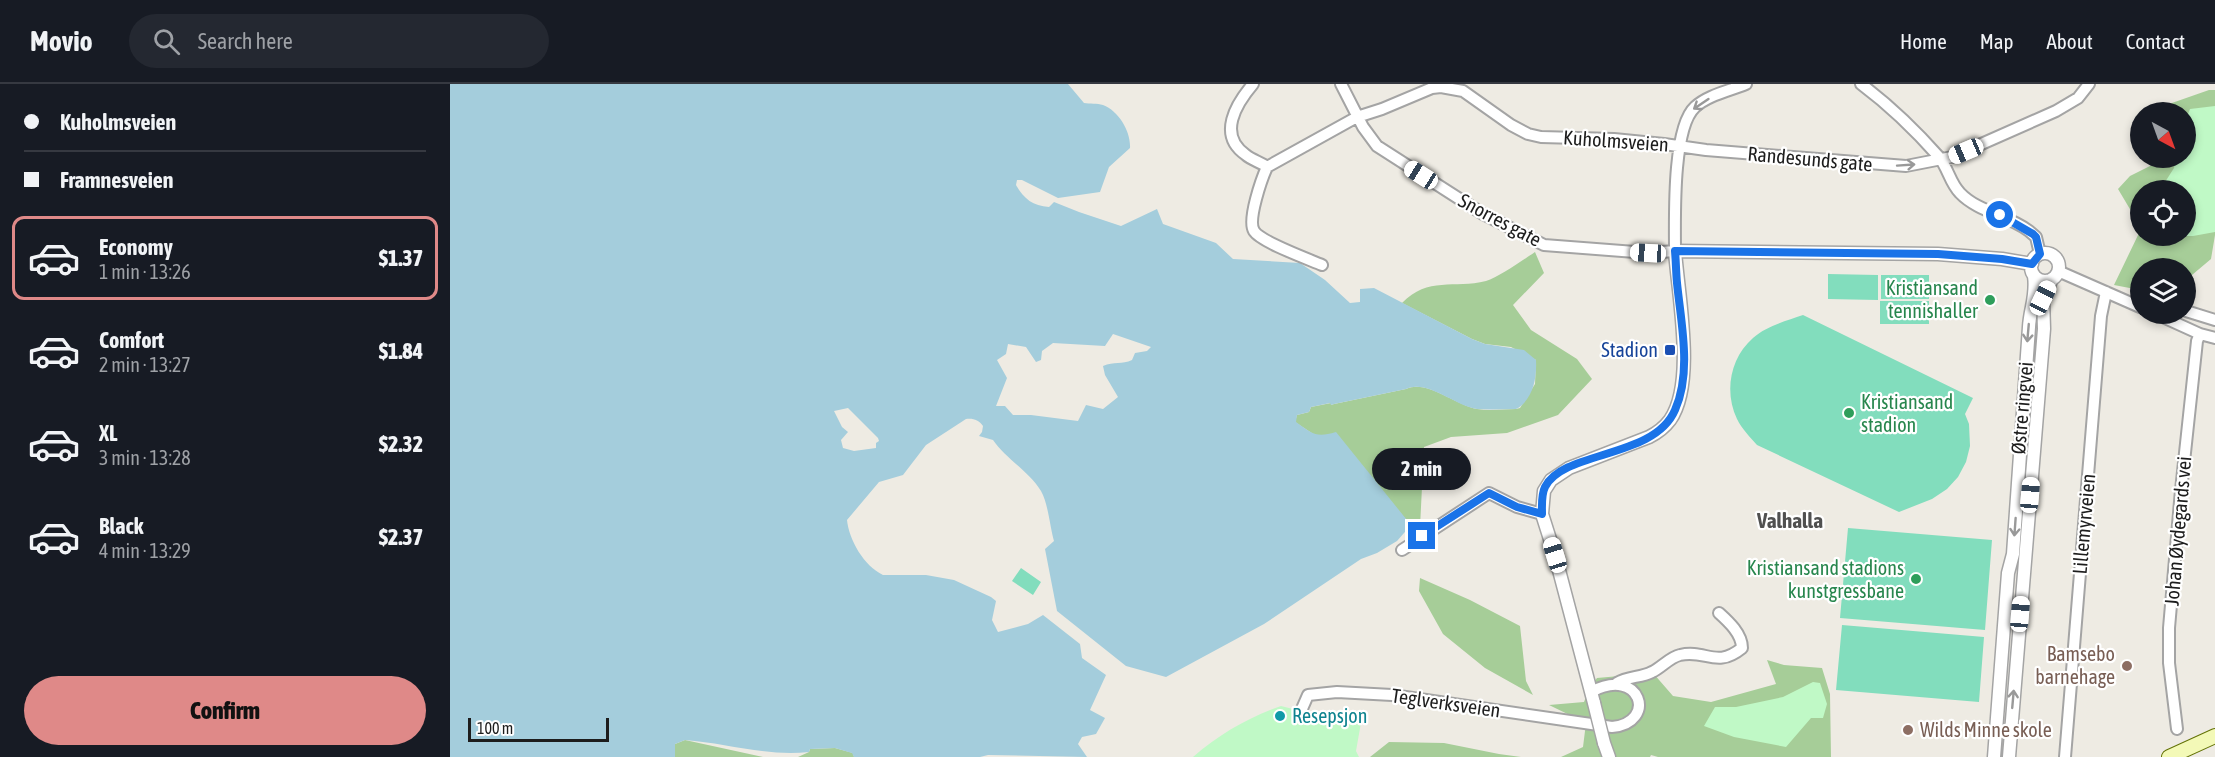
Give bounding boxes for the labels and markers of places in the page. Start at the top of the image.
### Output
place label: Kristiansand tennishaller [1886,276,1979,322]
marker: Kristiansand tennishaller [1983,293,1997,307]
place label: Stadion [1601,338,1658,361]
marker: Stadion [1663,343,1677,357]
place label: Kristiansand stadion [1861,390,1953,436]
marker: Kristiansand stadion [1842,406,1856,420]
place label: Kristiansand stadions kunstgressbane [1747,556,1904,602]
marker: Kristiansand stadions kunstgressbane [1909,572,1923,586]
place label: Bamsebo barnehage [2035,642,2115,688]
marker: Bamsebo barnehage [2120,659,2134,673]
place label: Resepsjon [1292,704,1367,727]
marker: Resepsjon [1273,709,1287,723]
place label: Wilds Minne skole [1920,718,2052,741]
marker: Wilds Minne skole [1901,723,1915,737]

